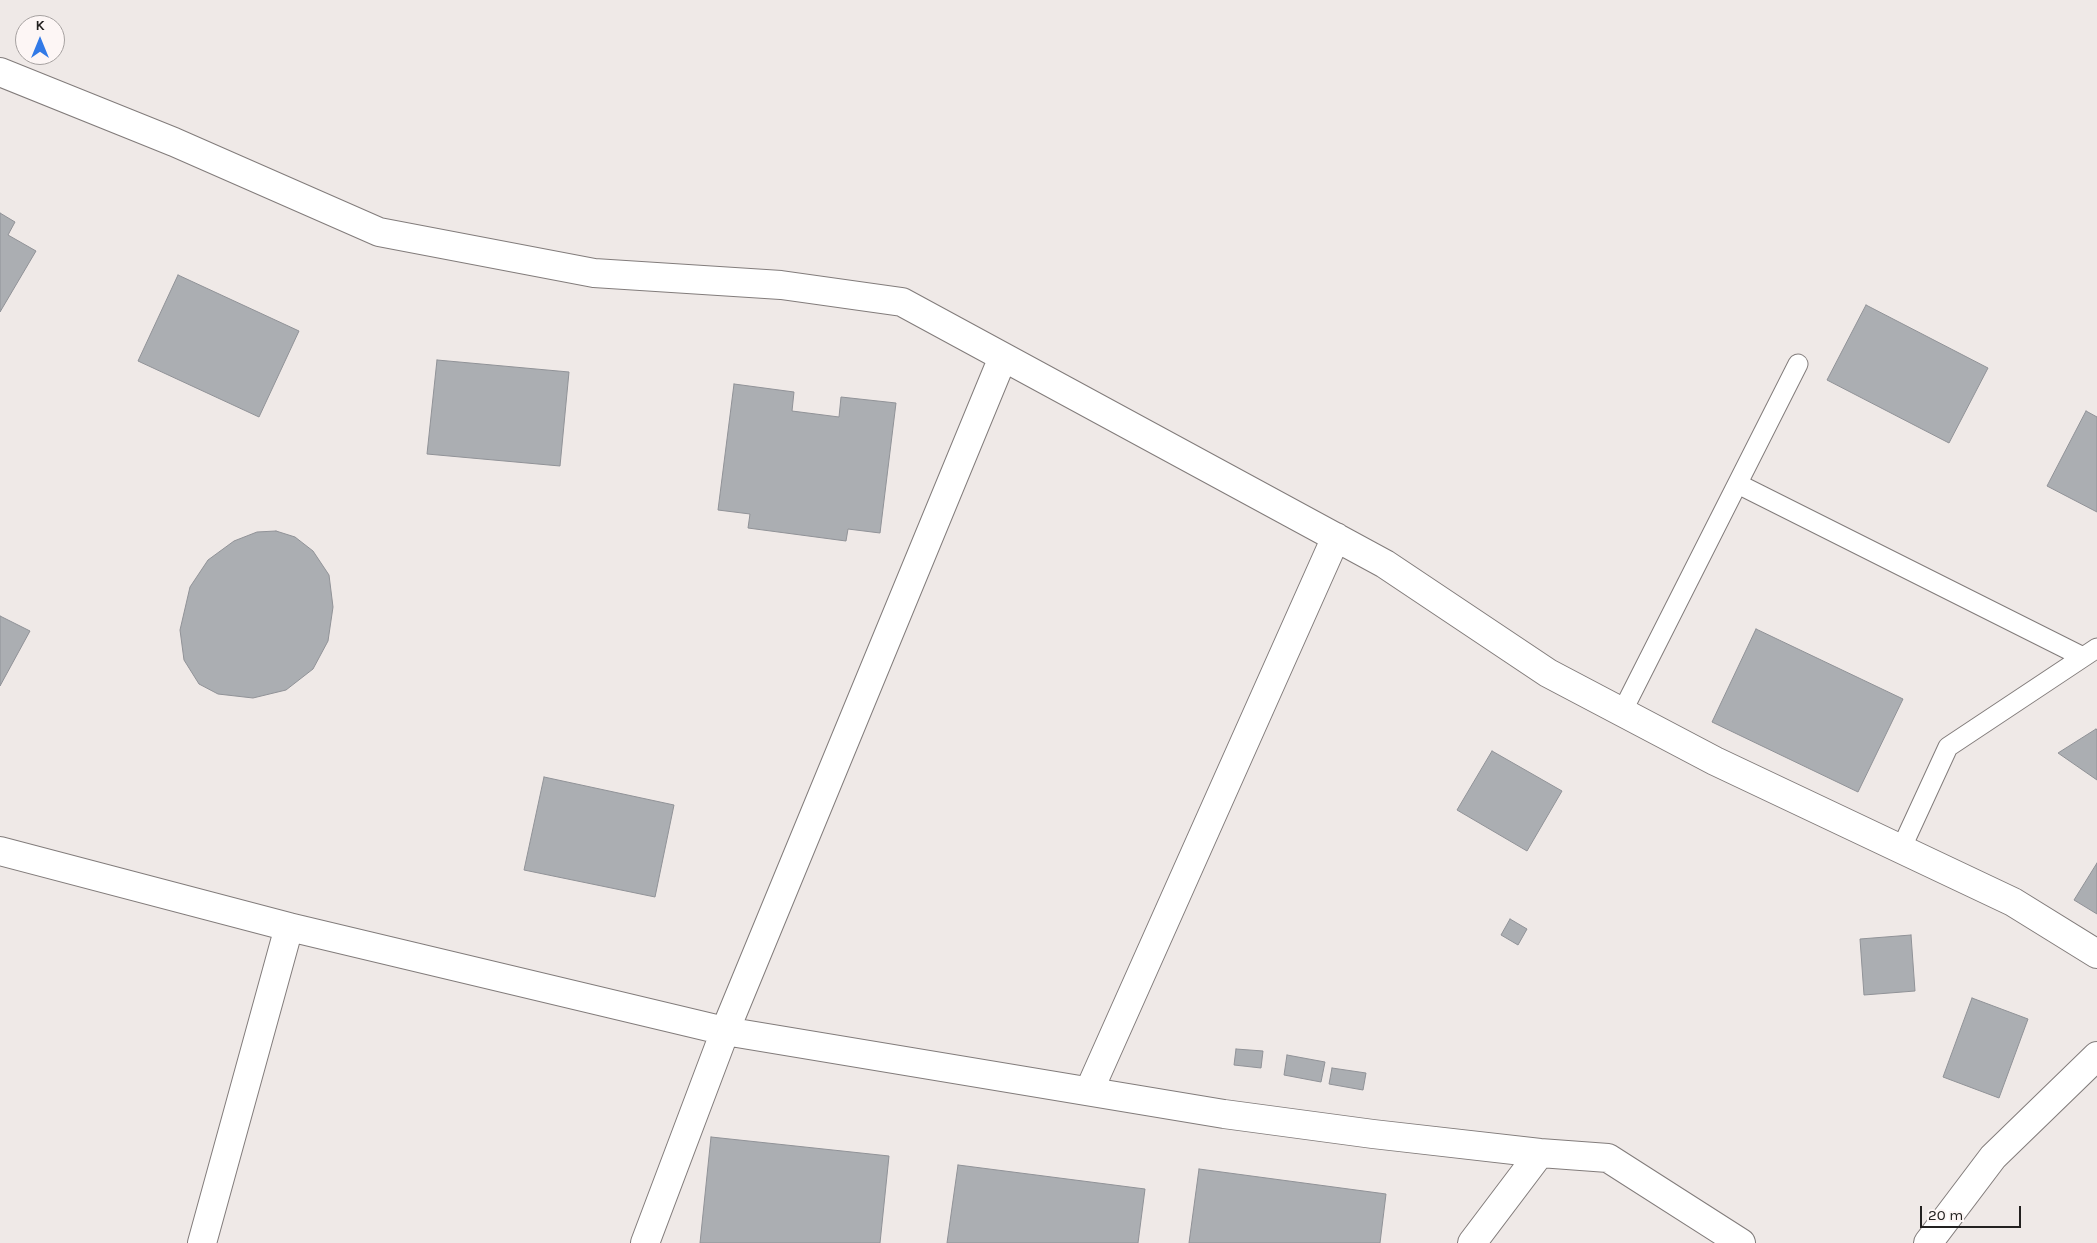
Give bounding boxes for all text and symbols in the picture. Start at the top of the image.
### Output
north arrow [15,15,65,65]
text: K [35,17,45,34]
scale bar [1922,1196,2023,1228]
text: 20 m [1928,1206,1963,1224]

